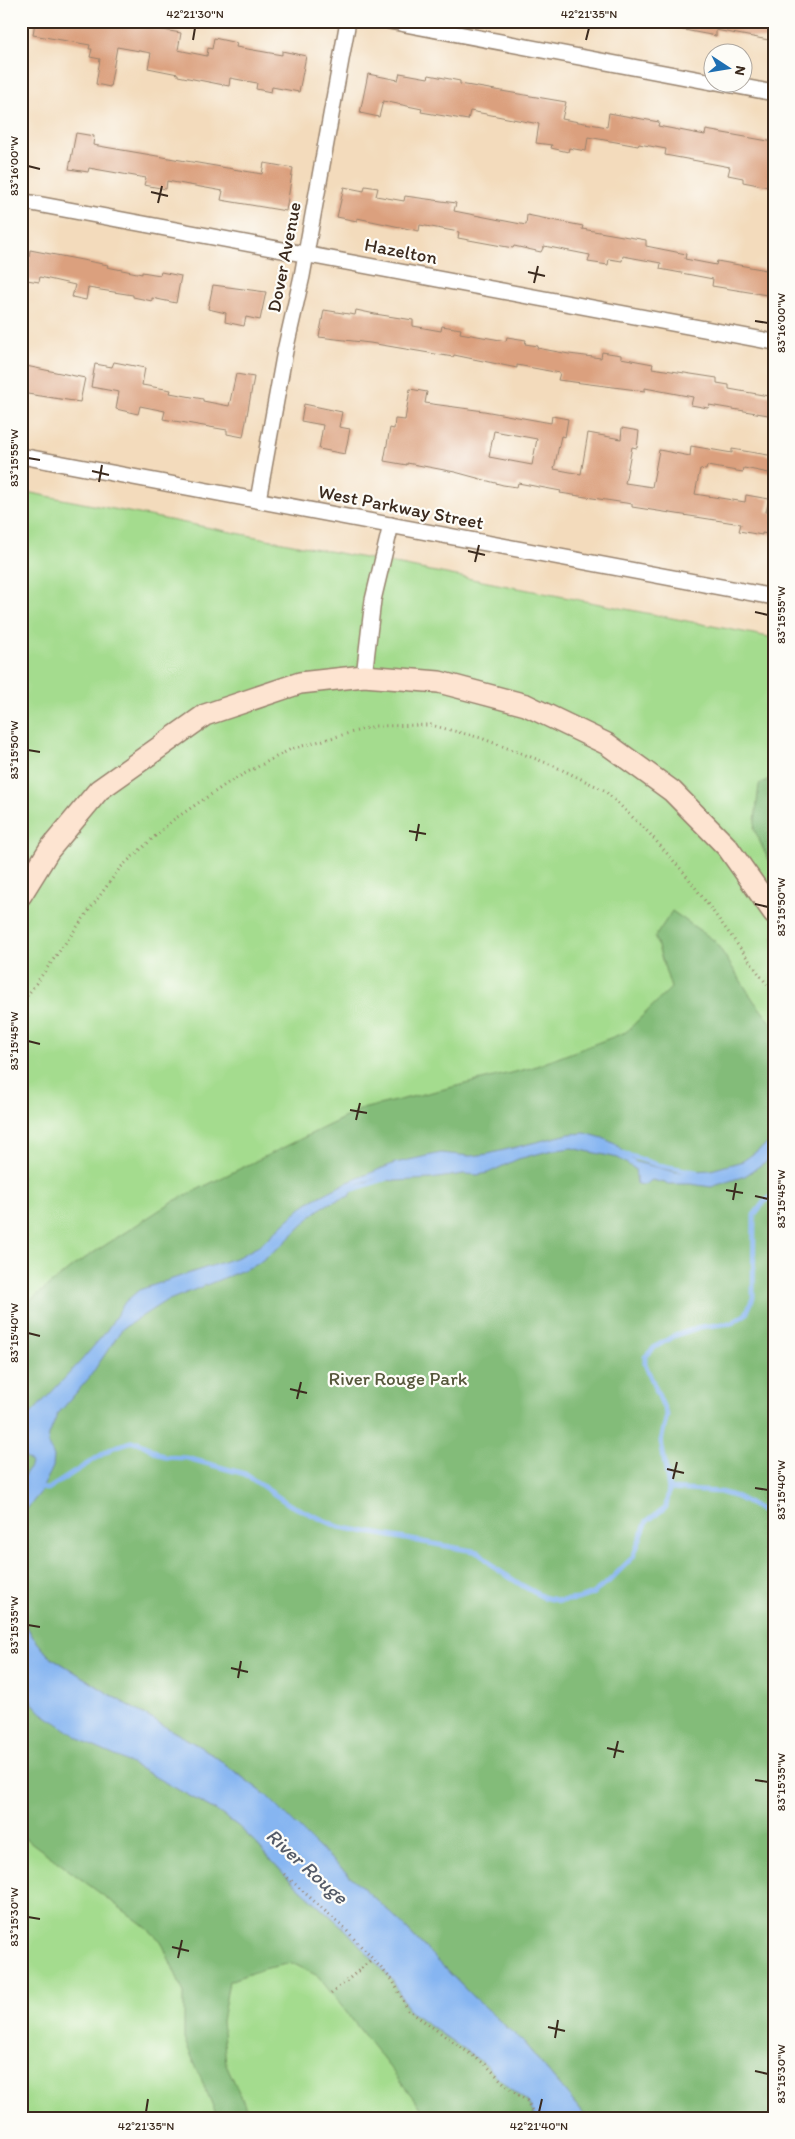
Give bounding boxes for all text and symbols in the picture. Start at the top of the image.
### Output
text: 42°21'30"N [166,7,224,21]
text: 42°21'35"N [561,7,617,21]
north arrow [702,42,752,92]
text: N [731,64,750,77]
text: 83°16'00"W [7,136,21,196]
street label: Dover Avenue [262,200,306,314]
street label: Hazelton [363,233,440,269]
text: 83°16'00"W [774,293,788,353]
text: 83°15'55"W [7,429,21,487]
street label: West Parkway Street [316,480,486,534]
text: 83°15'55"W [774,586,788,644]
text: 83°15'50"W [7,720,21,780]
text: 83°15'50"W [774,877,788,937]
text: 83°15'45"W [7,1012,21,1070]
text: 83°15'45"W [774,1170,788,1228]
text: 83°15'40"W [7,1303,21,1363]
park label: River Rouge Park [329,1367,468,1390]
text: 83°15'40"W [774,1460,788,1520]
text: 83°15'35"W [7,1596,21,1654]
text: 83°15'35"W [774,1753,788,1811]
water label: River Rouge [261,1823,354,1910]
text: 83°15'30"W [7,1887,21,1947]
text: 83°15'30"W [774,2044,788,2104]
text: 42°21'35"N [118,2119,174,2133]
text: 42°21'40"N [510,2119,568,2133]

